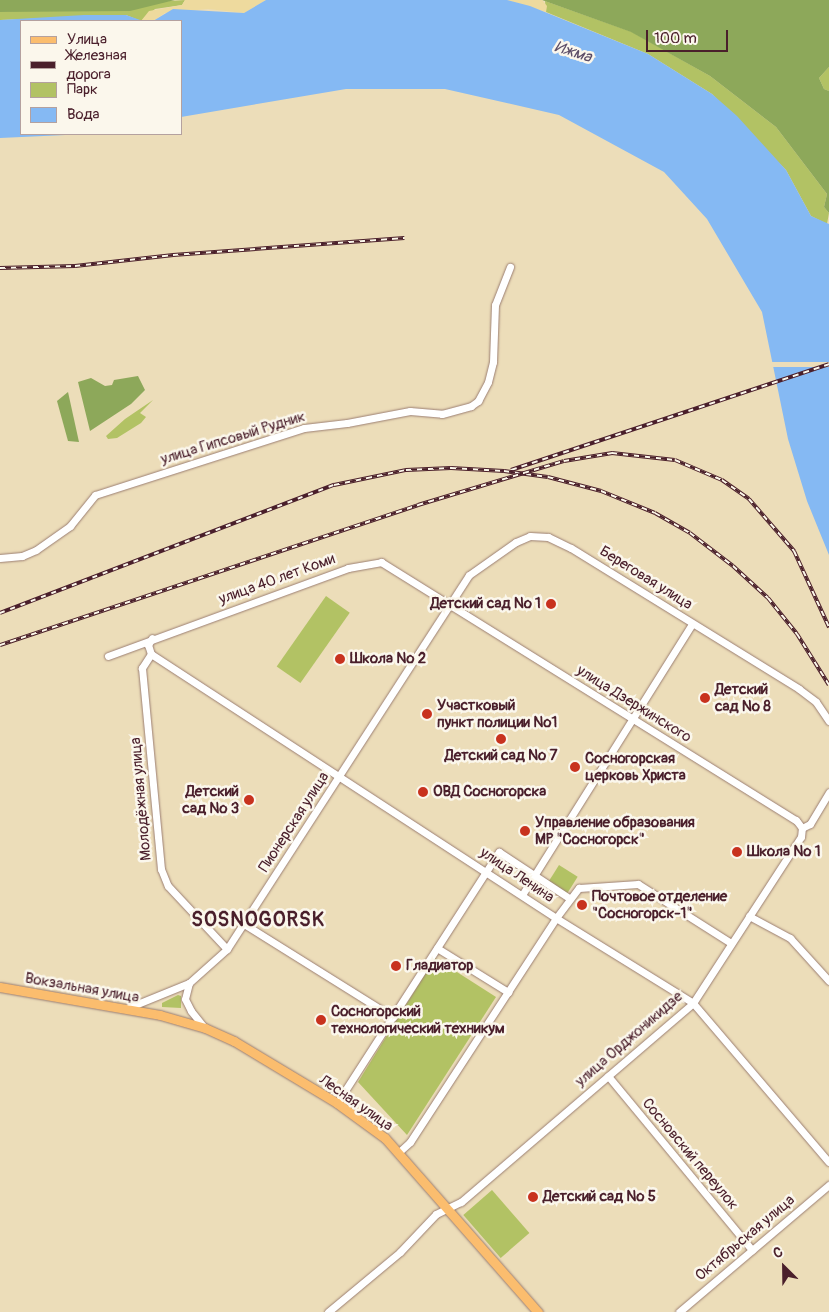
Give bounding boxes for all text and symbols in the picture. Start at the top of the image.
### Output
legend [20,20,182,135]
scale bar [649,20,732,52]
text: 100 m [654,29,697,48]
text: Улица [67,30,107,49]
water label: Ижма [552,37,594,67]
text: Железная дорога [66,46,127,84]
text: Парк [67,80,98,99]
text: Вода [67,105,100,124]
street label: улица Гипсовый Рудник [159,407,307,469]
street label: Береговая улица [596,542,696,614]
street label: улица 40 лет Коми [217,550,337,608]
place label: Детский сад № 1 [430,595,541,613]
marker: Детский сад № 1 [545,598,557,610]
place label: Школа № 2 [350,650,426,668]
marker: Школа № 2 [334,653,346,665]
street label: улица Дзержинского [573,661,695,747]
place label: Детский сад № 8 [715,680,771,715]
marker: Детский сад № 8 [699,692,711,704]
place label: Участковый пункт полиции №1 [437,696,557,731]
marker: Участковый пункт полиции №1 [421,708,433,720]
marker: Детский сад № 7 [495,733,507,745]
street label: Молодёжная улица [127,737,155,861]
place label: Детский сад № 7 [445,747,557,765]
place label: Сосногорская церковь Христа [585,749,686,784]
marker: Сосногорская церковь Христа [569,761,581,773]
street label: Пионерская улица [255,769,333,875]
place label: Детский сад № 3 [182,782,239,817]
place label: ОВД Сосногорска [433,783,546,801]
marker: ОВД Сосногорска [417,786,429,798]
marker: Детский сад № 3 [243,794,255,806]
place label: Управление образования МР "Сосногорск" [535,813,695,848]
marker: Управление образования МР "Сосногорск" [519,825,531,837]
place label: Школа № 1 [747,843,820,861]
street label: улица Ленина [476,844,558,906]
marker: Школа № 1 [731,846,743,858]
place label: Почтовое отделение "Сосногорск-1" [592,887,727,922]
marker: Почтовое отделение "Сосногорск-1" [576,899,588,911]
district label: SOSNOGORSK [190,907,326,931]
place label: Гладиатор [406,957,473,975]
marker: Гладиатор [390,960,402,972]
street label: Вокзальная улица [24,969,140,1007]
street label: улица Орджоникидзе [572,988,686,1090]
place label: Сосногорский технологический техникум [331,1002,505,1037]
marker: Сосногорский технологический техникум [315,1014,327,1026]
street label: Лесная улица [316,1071,396,1135]
street label: Сосновский переулок [638,1095,742,1213]
place label: Детский сад № 5 [543,1188,656,1206]
marker: Детский сад № 5 [527,1191,539,1203]
street label: Октябрьская улица [692,1191,798,1285]
north arrow [759,1242,809,1292]
text: С [771,1243,785,1262]

